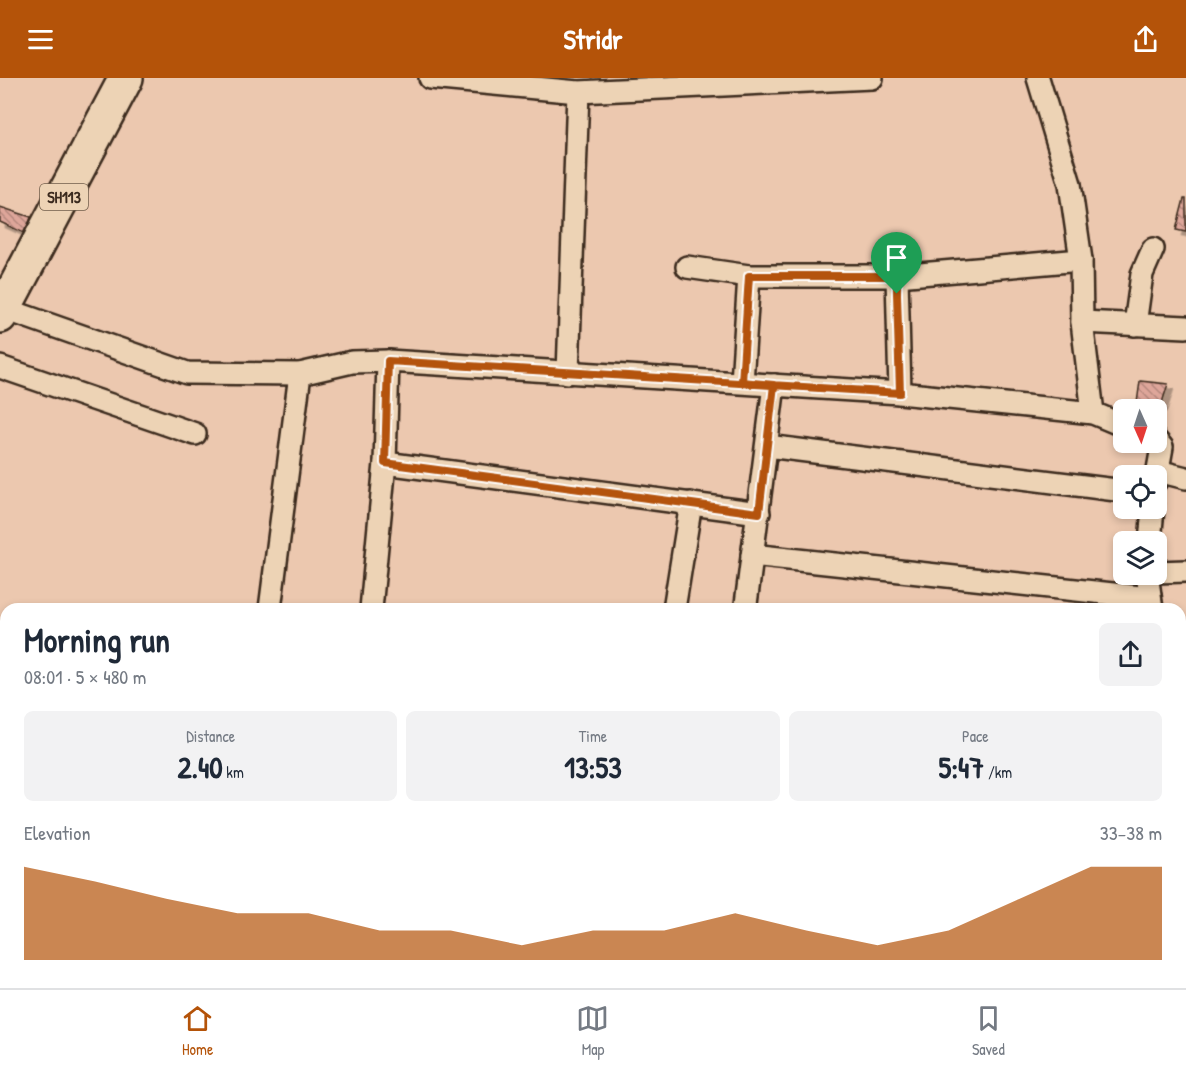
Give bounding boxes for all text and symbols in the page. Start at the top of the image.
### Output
text: Stridr [563,21,623,57]
icon: menu [24,23,57,56]
icon: share [1129,23,1162,56]
road number: SH113 [40,184,88,210]
pin [871,232,922,294]
icon: arrive [880,241,913,274]
north arrow [1113,399,1167,453]
map controls [1113,399,1167,585]
button: locate [1113,465,1167,519]
button: layers [1113,531,1167,585]
text: Morning run [24,618,170,662]
button: share [1099,623,1162,686]
text: 08:01 · 5 × 480 m [24,663,146,690]
text: Distance [186,725,235,747]
text: Time [579,725,607,747]
text: Pace [962,725,989,747]
text: 2.40 [177,747,223,787]
text: 13:53 [564,747,622,787]
text: 5:47 [938,747,984,787]
text: km [223,761,244,783]
text: /km [984,761,1012,783]
text: Elevation [24,819,90,846]
text: 33–38 m [1100,819,1162,846]
tab: Home [181,1002,214,1060]
tab: Map [576,1002,609,1060]
tab: Saved [972,1002,1005,1060]

